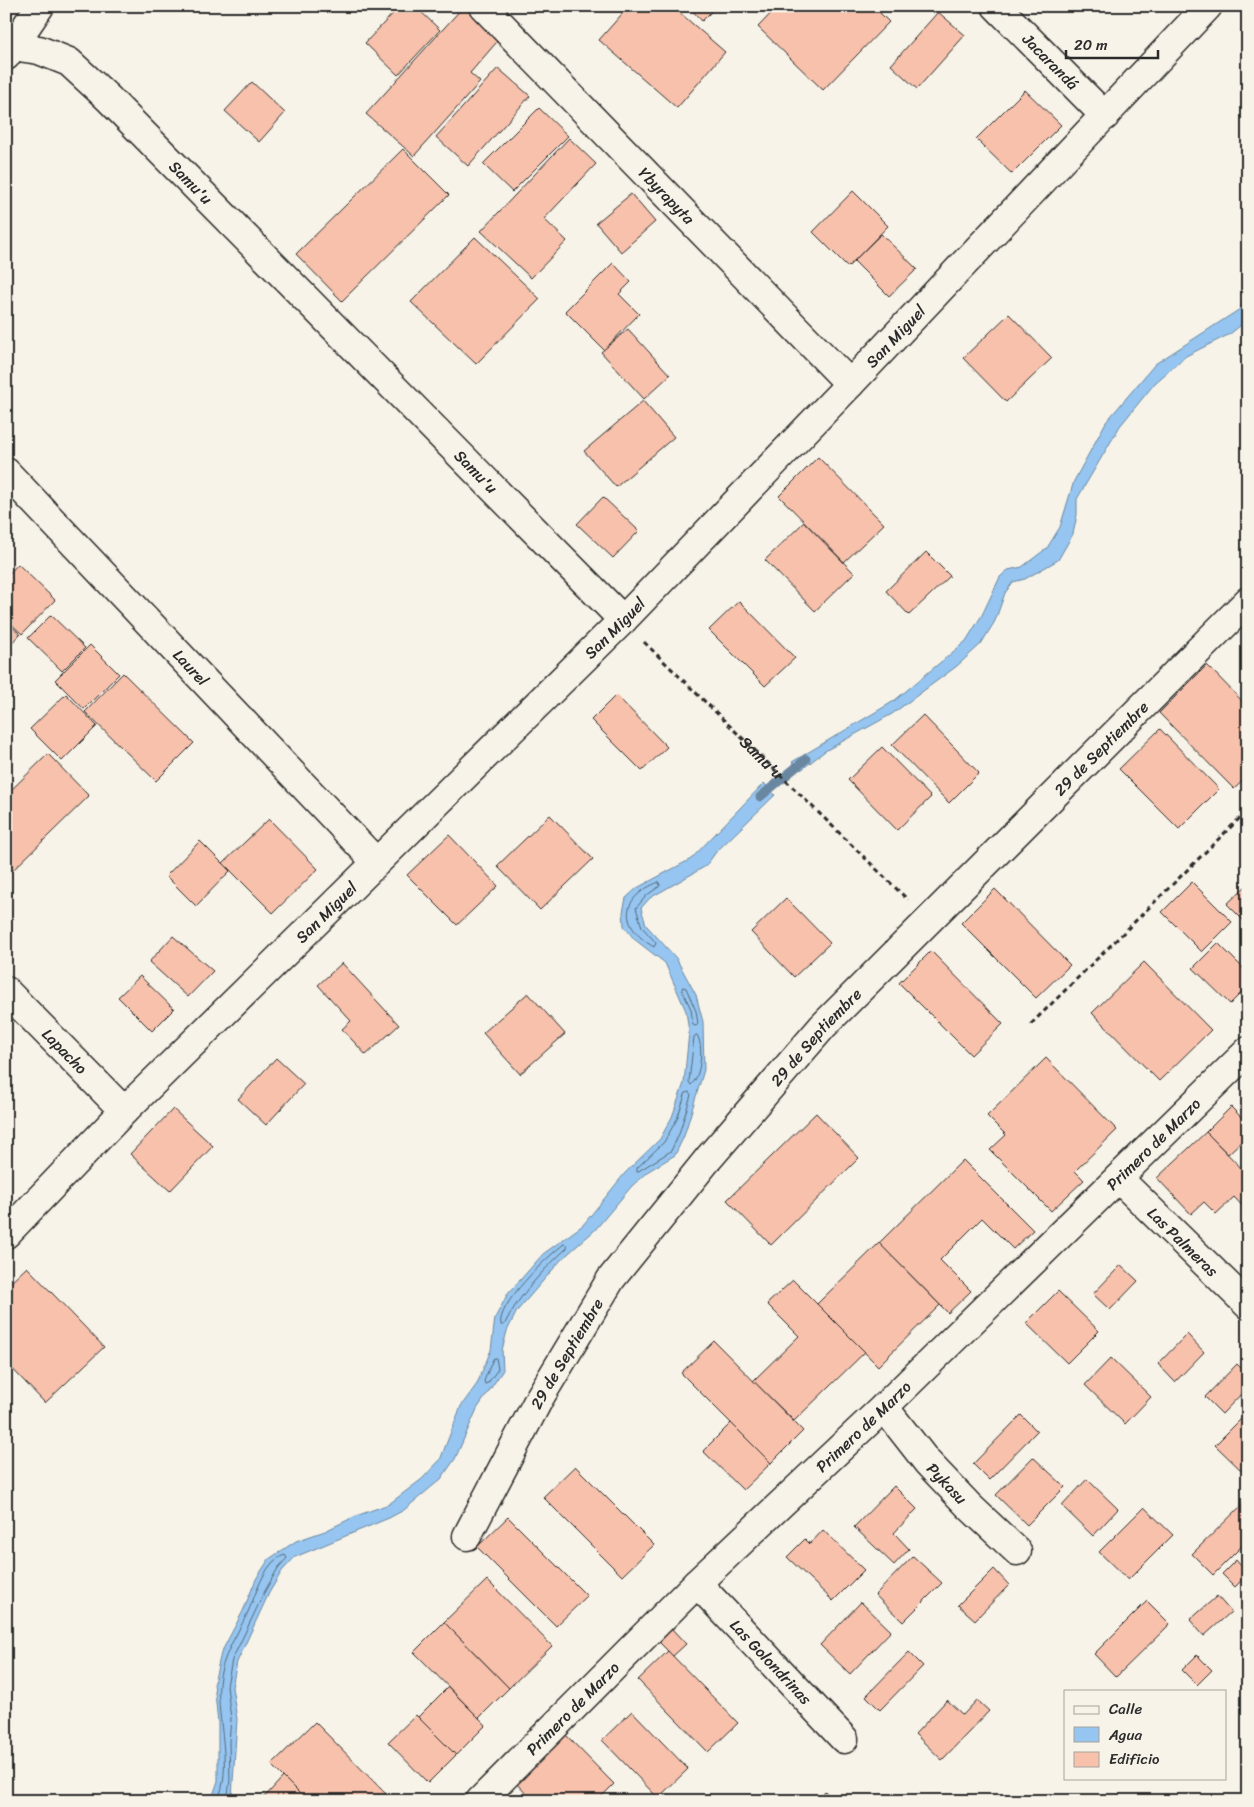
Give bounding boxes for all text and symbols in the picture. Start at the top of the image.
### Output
street label: Jacarandá [1014,25,1086,97]
scale bar [1066,28,1159,60]
text: 20 m [1074,32,1108,58]
street label: Samu'u [162,153,220,212]
street label: Ybyrapyta [631,160,703,232]
street label: San Miguel [858,298,934,375]
street label: Samu'u [447,442,505,501]
street label: San Miguel [577,590,653,666]
street label: Laurel [165,642,216,693]
street label: 29 de Septiembre [1047,694,1156,803]
street label: Samu'u [732,729,791,787]
street label: San Miguel [288,874,365,950]
street label: 29 de Septiembre [763,981,869,1093]
street label: Lapacho [34,1021,95,1082]
street label: Primero de Marzo [1099,1090,1208,1198]
street label: Las Palmeras [1140,1200,1226,1285]
street label: 29 de Septiembre [522,1292,612,1414]
street label: Primero de Marzo [809,1373,919,1480]
street label: Pykasu [919,1455,975,1512]
street label: Las Golondrinas [722,1612,819,1712]
street label: Primero de Marzo [519,1654,627,1763]
legend [1064,1690,1226,1780]
text: Calle [1109,1696,1142,1722]
text: Agua [1108,1722,1142,1748]
text: Edificio [1109,1746,1160,1772]

